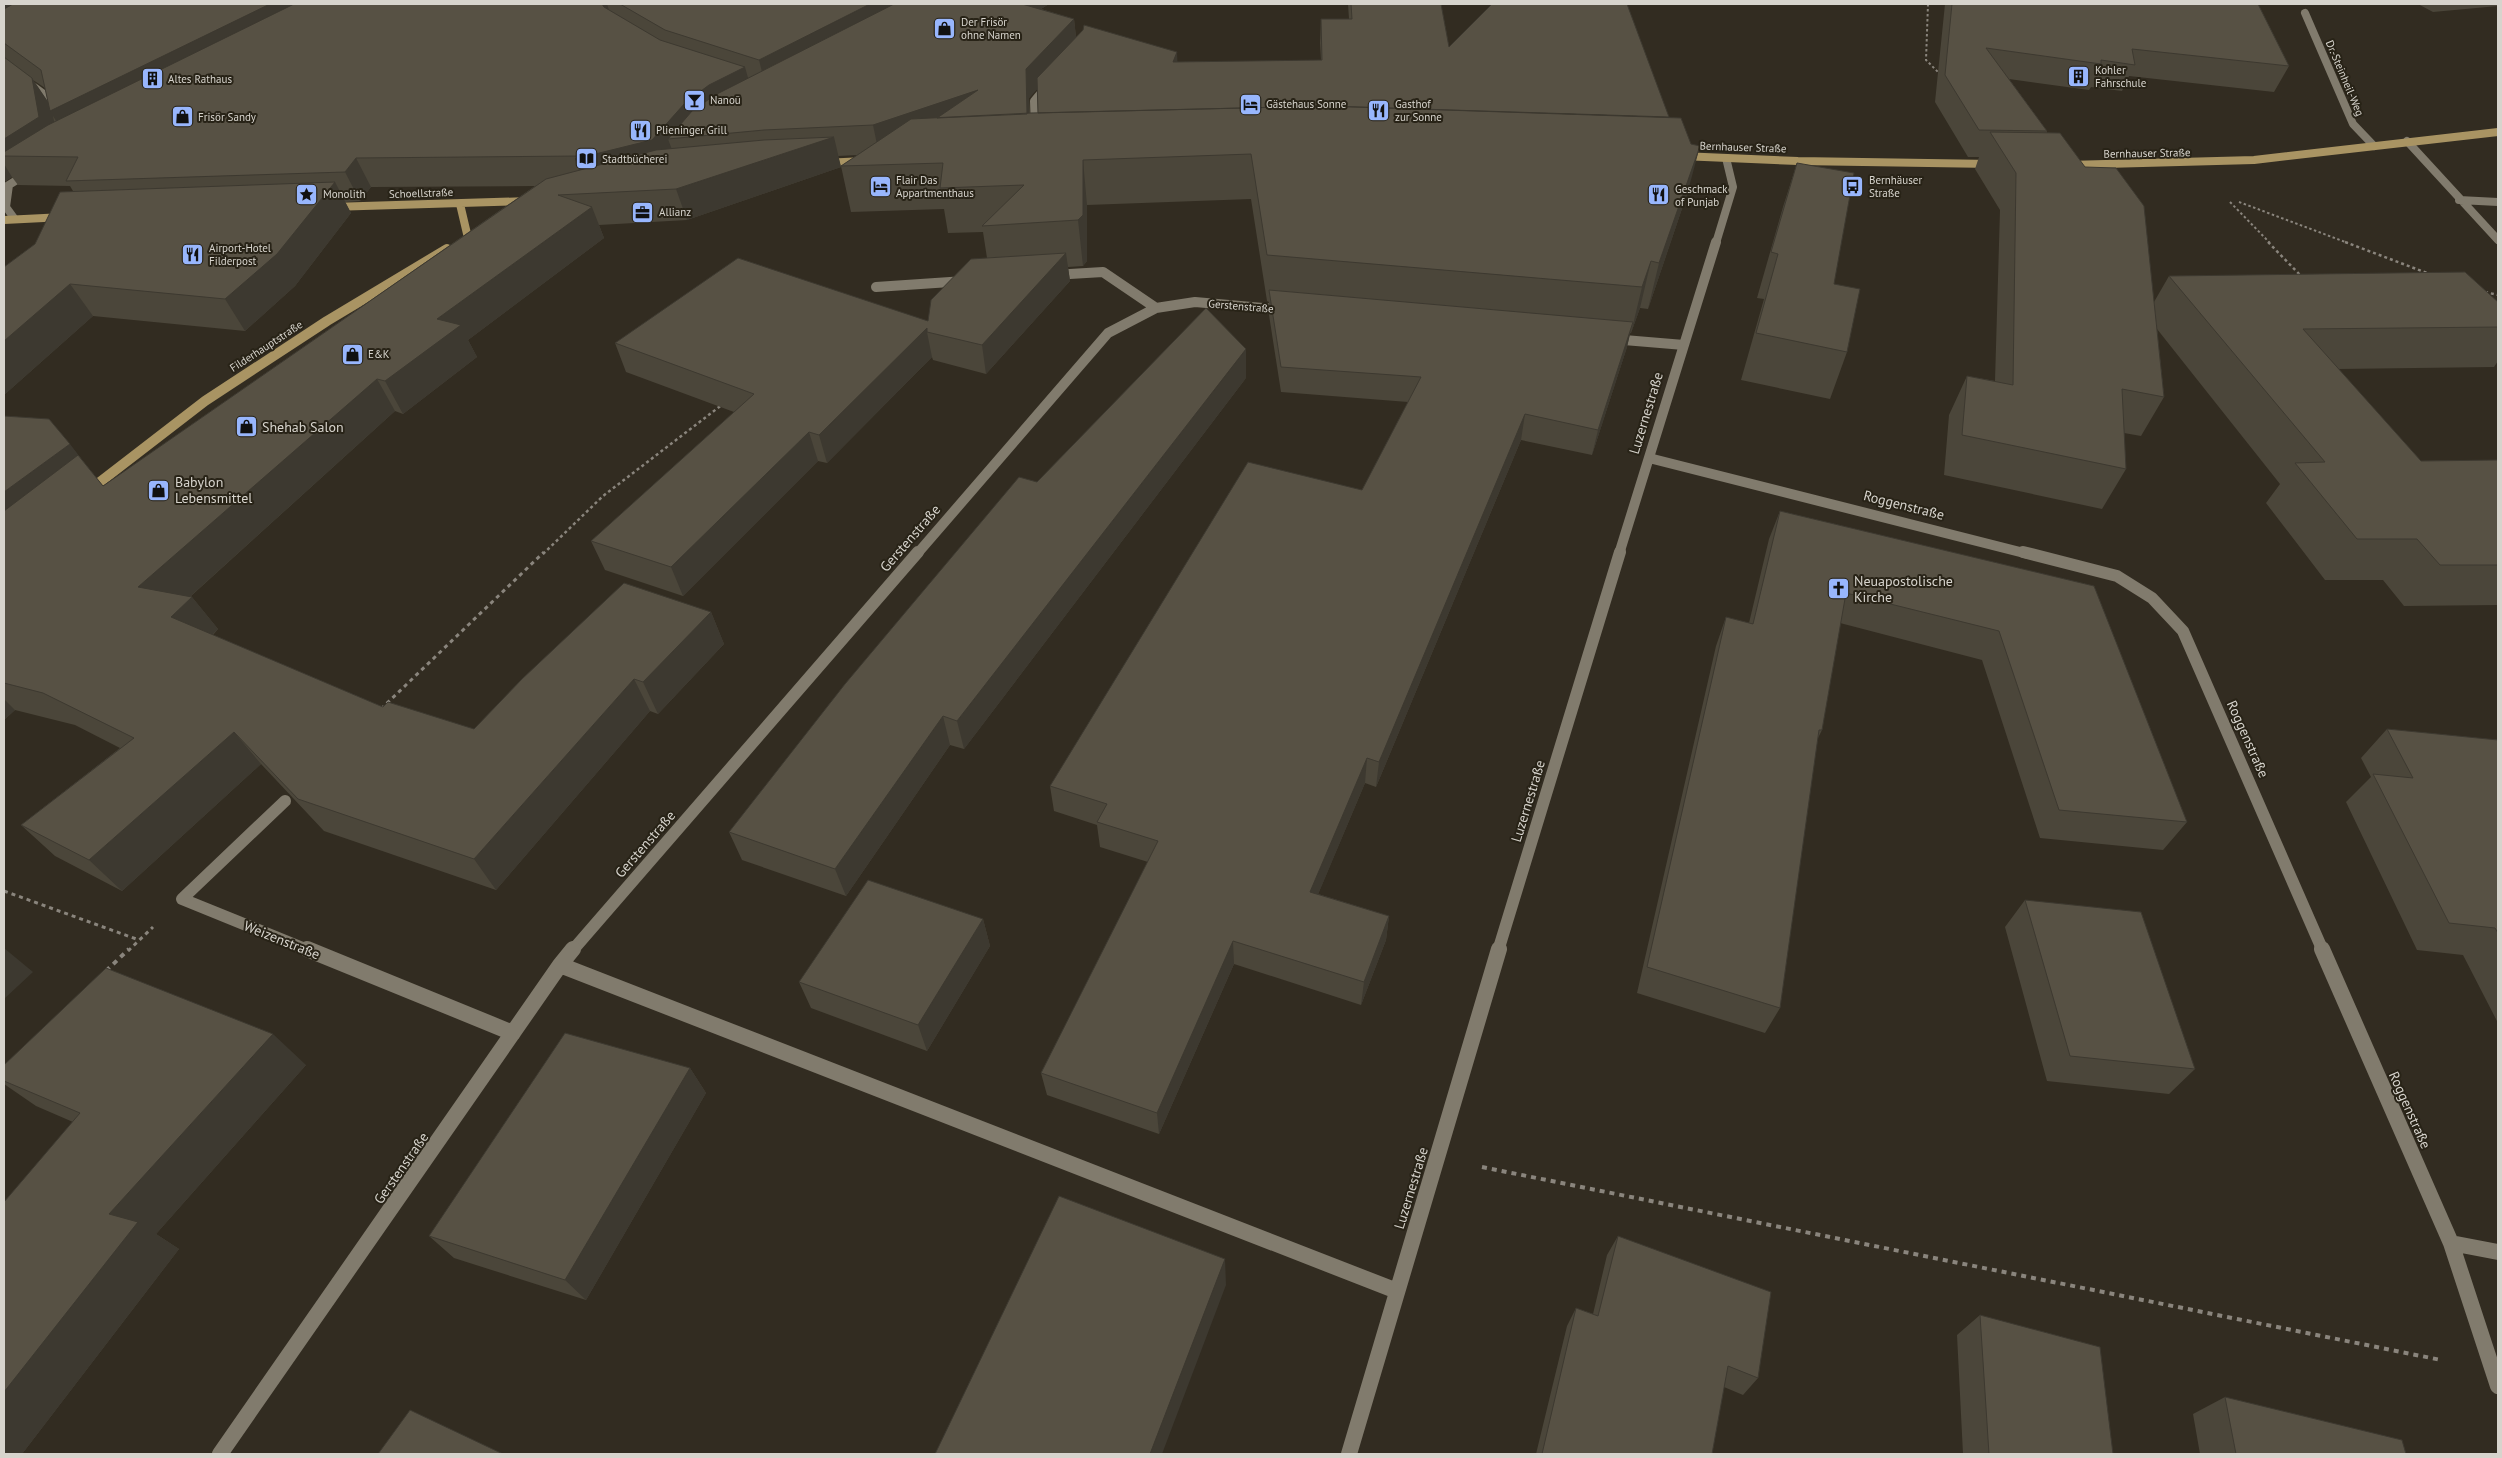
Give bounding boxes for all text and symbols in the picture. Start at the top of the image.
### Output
place label: Der Frisör ohne Namen [961,15,1021,42]
shop icon: Der Frisör ohne Namen [933,16,957,40]
street label: Dr.-Steinheil-Weg [2323,38,2367,118]
place label: Kohler Fahrschule [2095,63,2147,90]
building icon: Kohler Fahrschule [2067,64,2091,88]
building icon: Altes Rathaus [140,67,164,91]
place label: Altes Rathaus [168,72,232,86]
bar icon: Nanoū [682,88,706,112]
hotel icon: Gästehaus Sonne [1238,92,1262,116]
place label: Nanoū [710,93,741,107]
place label: Gästehaus Sonne [1266,97,1347,111]
place label: Gasthof zur Sonne [1395,97,1442,124]
restaurant icon: Gasthof zur Sonne [1367,98,1391,122]
shop icon: Frisör Sandy [170,105,194,129]
place label: Frisör Sandy [198,110,257,124]
restaurant icon: Plieninger Grill [628,118,652,142]
place label: Plieninger Grill [656,123,728,137]
street label: Bernhauser Straße [1699,138,1787,156]
street label: Bernhauser Straße [2103,145,2191,161]
library icon: Stadtbücherei [574,147,598,171]
place label: Stadtbücherei [602,152,667,166]
place label: Flair Das Appartmenthaus [896,173,974,200]
place label: Bernhäuser Straße [1869,173,1922,200]
hotel icon: Flair Das Appartmenthaus [868,174,892,198]
bus stop icon: Bernhäuser Straße [1841,174,1865,198]
place icon: Monolith [295,182,319,206]
place label: Geschmack of Punjab [1675,182,1728,209]
restaurant icon: Geschmack of Punjab [1647,183,1671,207]
street label: Schoellstraße [389,185,454,201]
place label: Monolith [323,187,365,201]
office icon: Allianz [631,200,655,224]
place label: Allianz [659,205,691,219]
place label: Airport-Hotel Filderpost [209,241,272,268]
restaurant icon: Airport-Hotel Filderpost [181,242,205,266]
street label: Gerstenstraße [1208,296,1275,316]
street label: Filderhauptstraße [227,317,305,375]
shop icon: E&K [340,342,364,366]
place label: E&K [368,347,390,361]
street label: Luzernestraße [1625,370,1667,456]
shop icon: Shehab Salon [234,415,258,439]
place label: Shehab Salon [262,418,344,436]
place label: Babylon Lebensmittel [175,473,252,507]
shop icon: Babylon Lebensmittel [147,478,171,502]
street label: Roggenstraße [1862,486,1946,524]
street label: Gerstenstraße [876,501,944,575]
place label: Neuapostolische Kirche [1854,572,1953,606]
church icon: Neuapostolische Kirche [1826,577,1850,601]
street label: Roggenstraße [2223,698,2273,780]
street label: Luzernestraße [1507,758,1549,844]
street label: Gerstenstraße [611,807,679,881]
street label: Weizenstraße [241,917,323,963]
street label: Roggenstraße [2385,1069,2435,1151]
street label: Gerstenstraße [370,1129,432,1207]
street label: Luzernestraße [1390,1145,1432,1231]

